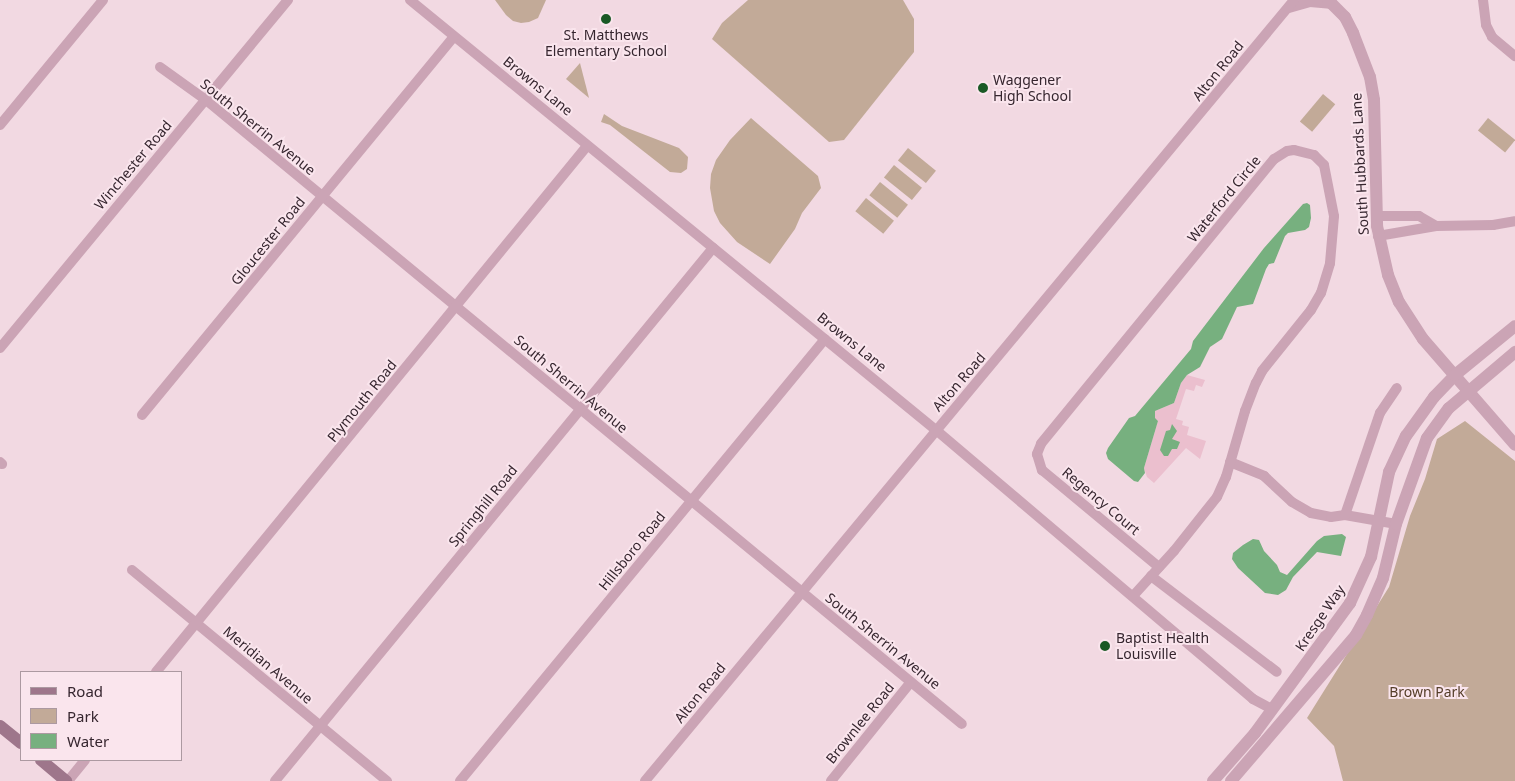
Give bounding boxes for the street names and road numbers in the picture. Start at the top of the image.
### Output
street label: Alton Road [1189,38,1247,104]
street label: Browns Lane [500,53,576,119]
street label: South Sherrin Avenue [197,75,319,179]
street label: South Hubbards Lane [1348,92,1372,236]
street label: Winchester Road [91,117,175,213]
street label: Waterford Circle [1184,152,1264,246]
street label: Gloucester Road [227,194,309,288]
street label: Browns Lane [814,309,890,375]
street label: South Sherrin Avenue [511,332,631,436]
street label: Alton Road [929,349,989,415]
street label: Plymouth Road [324,357,400,445]
street label: Springhill Road [445,462,521,550]
street label: Regency Court [1059,464,1143,538]
street label: Hillsboro Road [595,508,669,594]
street label: Kresge Way [1292,582,1348,654]
street label: South Sherrin Avenue [822,589,944,693]
street label: Meridian Avenue [220,623,316,707]
street label: Alton Road [671,660,729,726]
street label: Brownlee Road [822,679,898,767]

